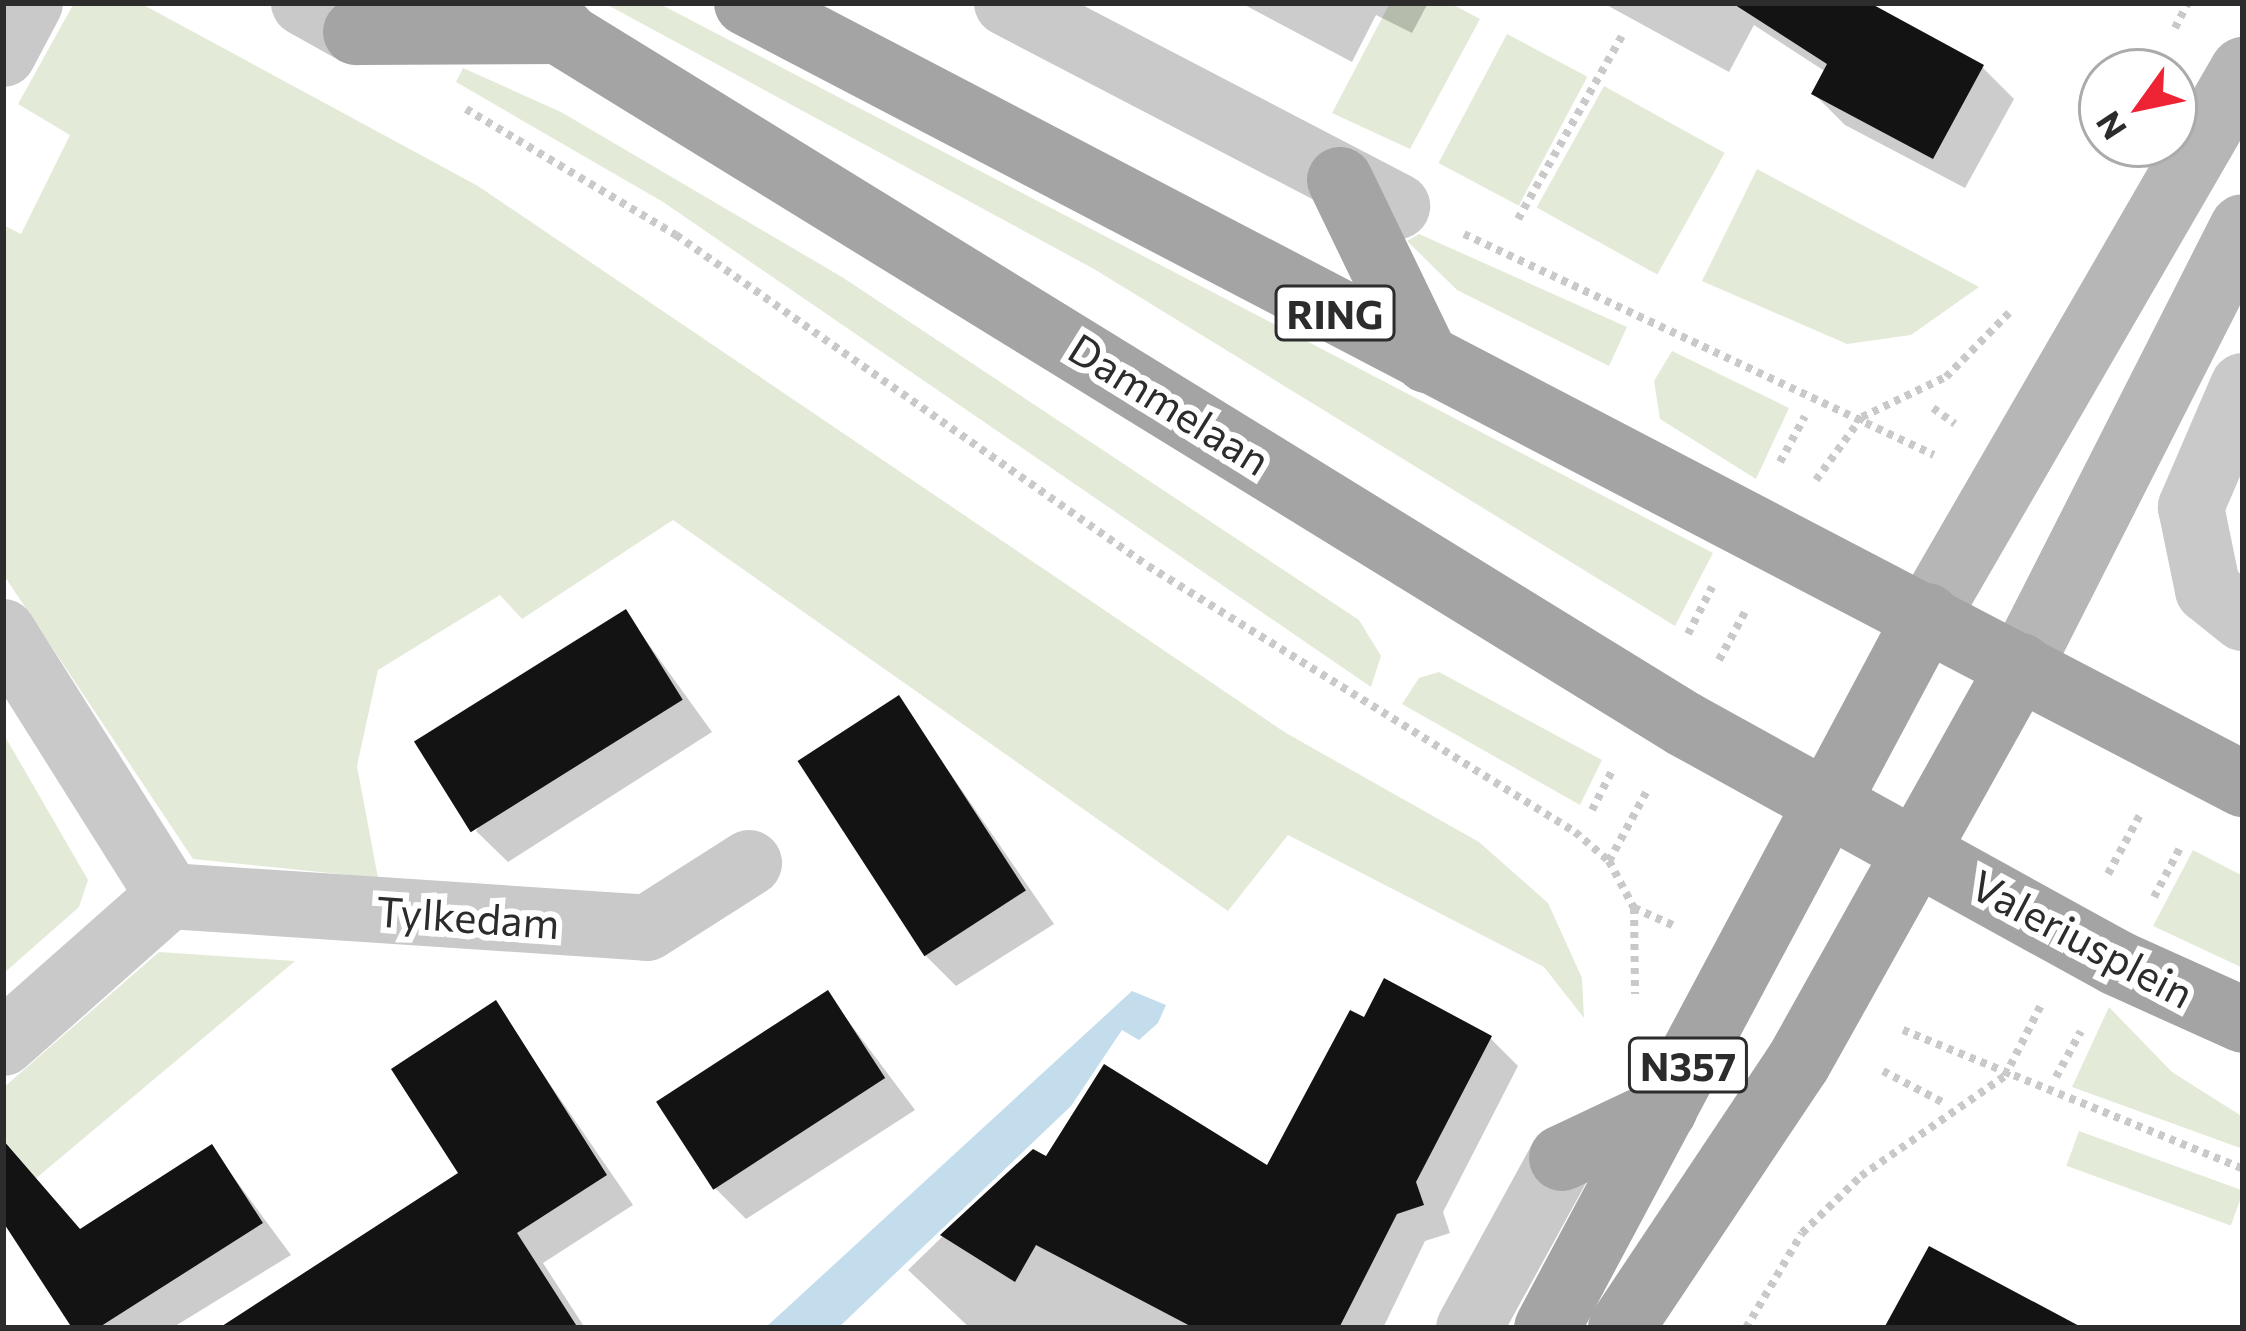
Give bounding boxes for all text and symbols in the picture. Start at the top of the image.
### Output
north arrow [2078,48,2198,168]
text: N [2086,105,2134,148]
road number: RING [1272,280,1398,346]
street label: Dammelaan [1060,321,1280,485]
street label: Valeriusplein [1963,858,2203,1018]
street label: Tylkedam [375,884,561,948]
road number: N357 [1625,1032,1751,1098]

